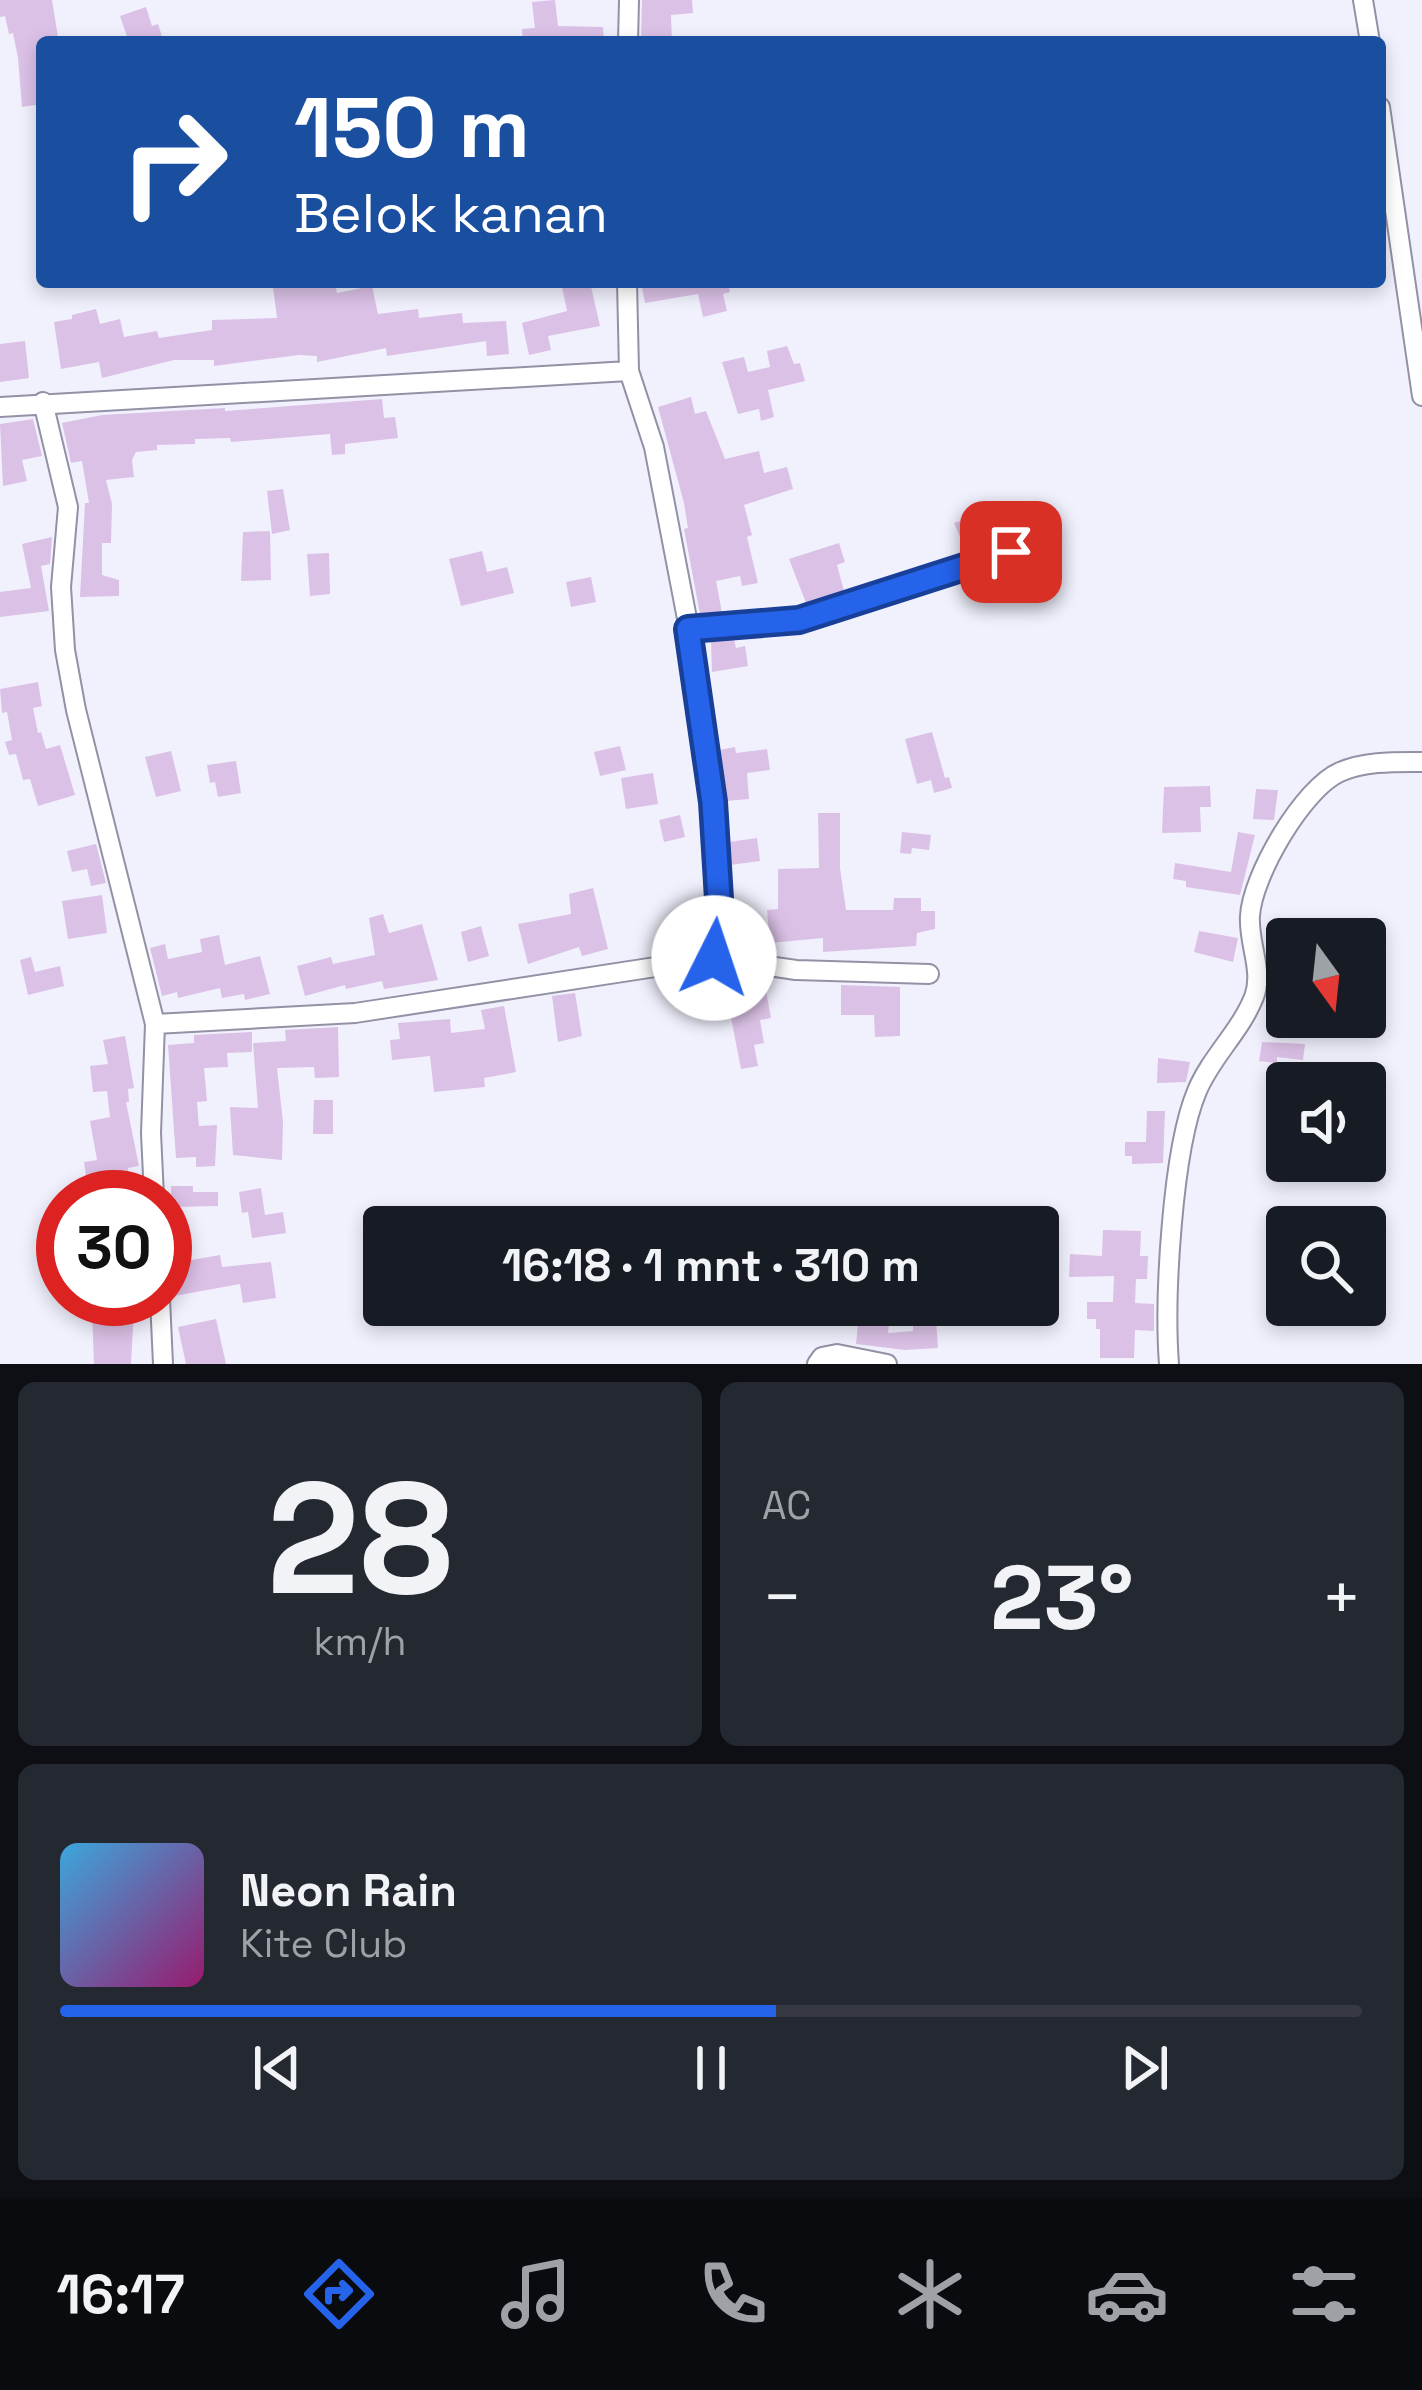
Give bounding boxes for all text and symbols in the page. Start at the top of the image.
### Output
text: 150 m [294,74,530,182]
icon: right [96,84,252,240]
text: Belok kanan [294,179,608,248]
pin [960,501,1062,603]
icon: arrive [978,519,1044,585]
position arrow [651,895,777,1021]
north arrow [1266,918,1386,1038]
map controls [1266,918,1386,1326]
button: sound [1266,1062,1386,1182]
speed limit sign: 30 [36,1170,192,1326]
button: search [1266,1206,1386,1326]
text: 16:18 · 1 mnt · 310 m [502,1237,920,1294]
text: 28 [267,1439,453,1639]
text: AC [762,1481,811,1530]
text: 23° [990,1540,1134,1655]
text: − [762,1555,803,1639]
text: + [1321,1555,1362,1639]
text: km/h [314,1617,406,1666]
text: Neon Rain [240,1862,457,1919]
text: Kite Club [240,1919,407,1968]
icon: previous [244,2035,310,2101]
icon: pause [678,2035,744,2101]
icon: next [1112,2035,1178,2101]
icon: directions [297,2252,381,2336]
icon: music [494,2252,578,2336]
icon: phone [691,2252,775,2336]
icon: climate [888,2252,972,2336]
icon: car [1085,2252,1169,2336]
icon: filters [1282,2252,1366,2336]
text: 16:17 [56,2260,185,2329]

